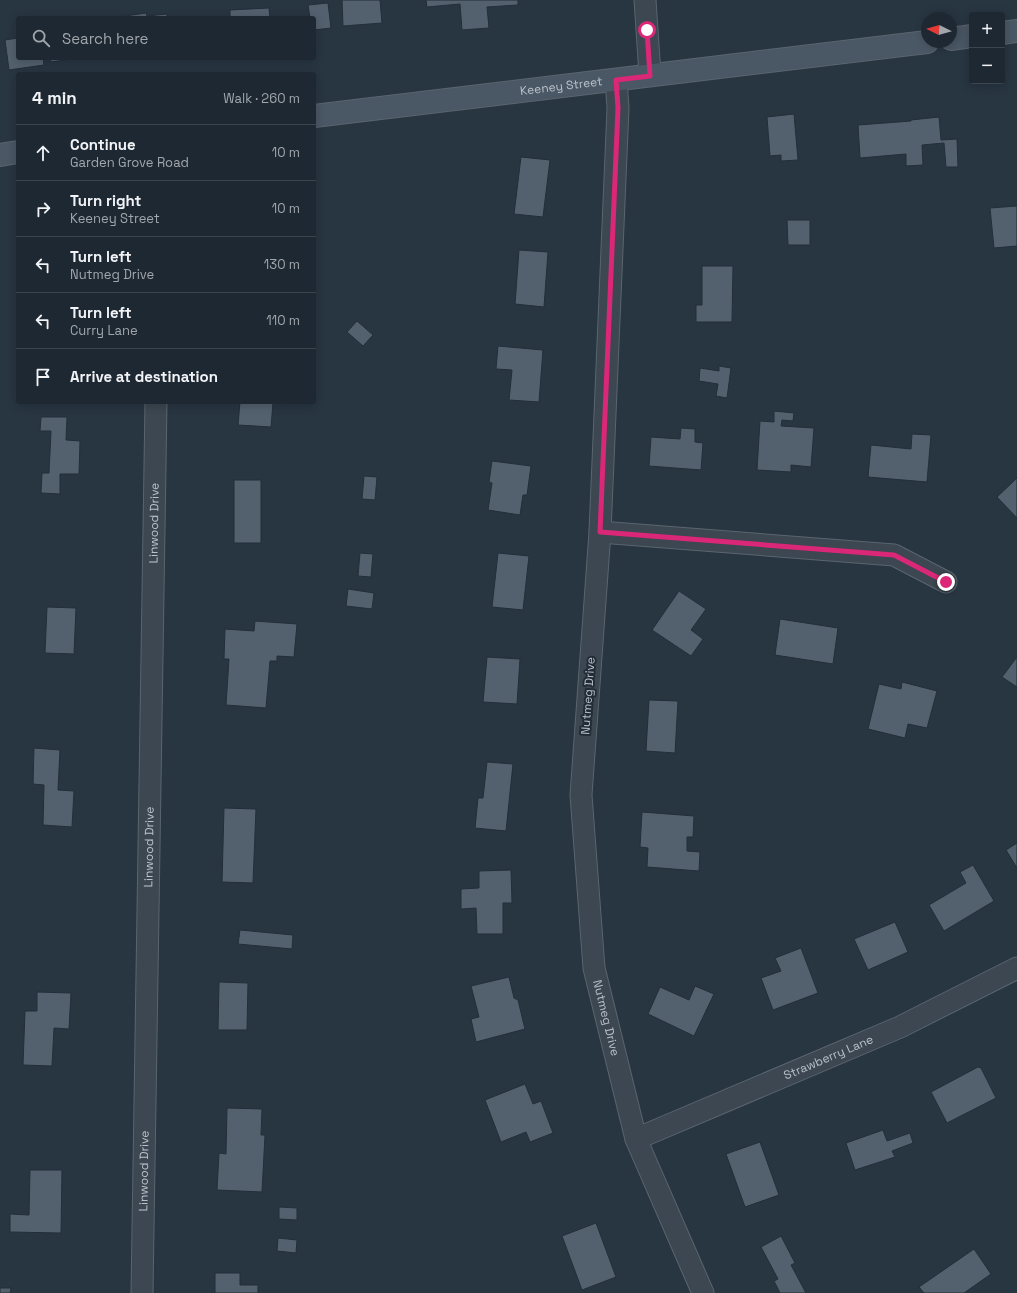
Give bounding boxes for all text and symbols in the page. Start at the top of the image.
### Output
north arrow [921,12,957,48]
map controls [969,12,1005,84]
button: + [969,12,1005,48]
search box [16,16,316,60]
route start [638,21,656,39]
icon: search [30,27,52,49]
text: Search here [62,29,148,48]
button: − [969,48,1005,84]
street label: Keeney Street [519,73,603,99]
text: 4 min [32,87,77,109]
text: Walk · 260 m [223,90,300,107]
text: Continue [70,135,136,154]
icon: ahead [32,142,54,164]
text: 10 m [272,144,300,161]
text: Garden Grove Road [70,154,189,171]
text: Turn right [70,191,141,210]
icon: right [32,198,54,220]
text: 10 m [272,200,300,217]
text: Keeney Street [70,210,160,227]
text: Turn left [70,247,132,266]
icon: left [32,254,54,276]
text: 130 m [264,256,300,273]
text: Nutmeg Drive [70,266,154,283]
text: Turn left [70,303,132,322]
icon: left [32,310,54,332]
text: 110 m [266,312,300,329]
text: Curry Lane [70,322,138,339]
icon: arrive [32,366,54,388]
text: Arrive at destination [70,367,218,386]
street label: Linwood Drive [145,483,163,564]
route end [937,573,955,591]
street label: Nutmeg Drive [577,657,599,735]
street label: Linwood Drive [140,807,158,888]
street label: Nutmeg Drive [589,978,623,1058]
street label: Strawberry Lane [781,1031,876,1083]
street label: Linwood Drive [135,1131,153,1212]

